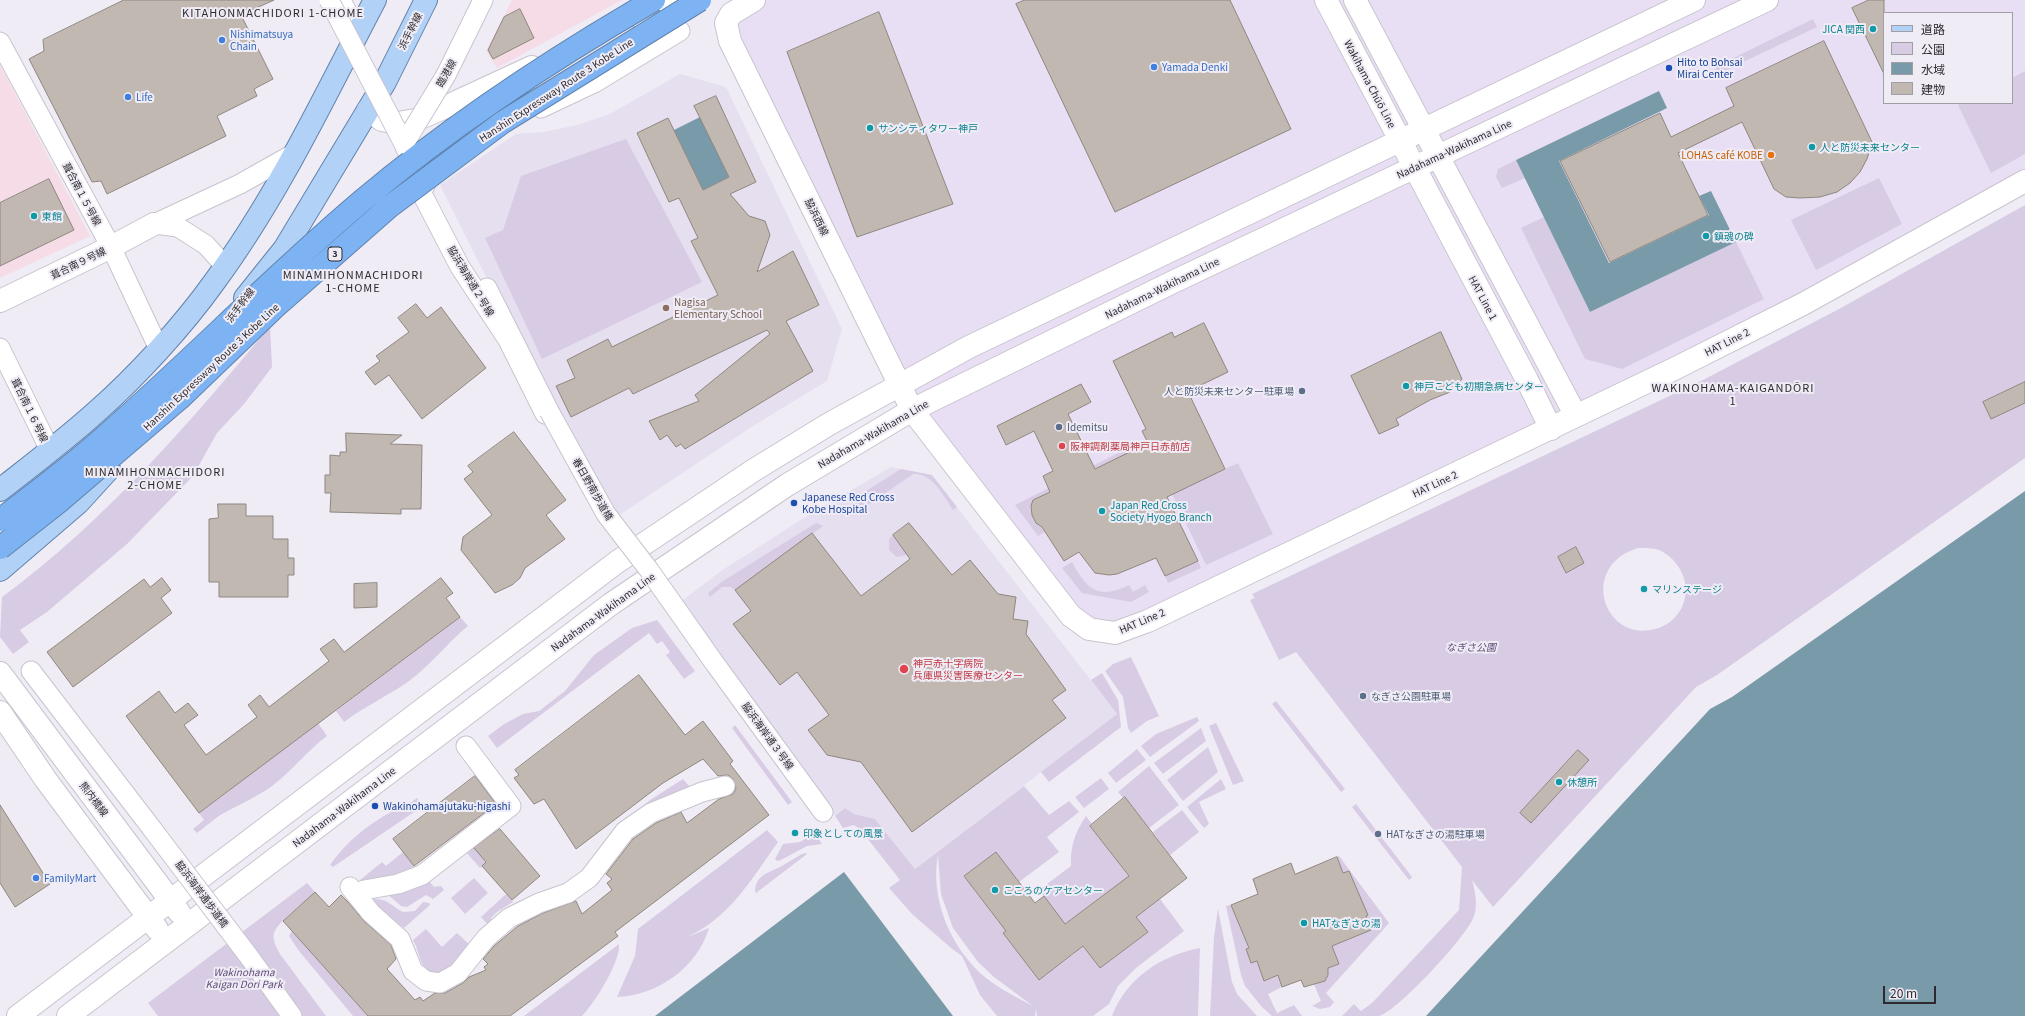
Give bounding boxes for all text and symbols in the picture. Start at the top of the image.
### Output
district label: KITAHONMACHIDORI 1-CHOME [182,6,364,20]
street label: 浜手幹線 [396,10,424,52]
legend [1883,12,2013,104]
text: 道路 [1921,20,1945,37]
place label: JICA 関西 [1822,23,1865,35]
marker: JICA 関西 [1868,24,1878,34]
place label: Nishimatsuya Chain [230,28,293,52]
marker: Nishimatsuya Chain [217,35,227,45]
street label: Hanshin Expressway Route 3 Kobe Line [477,36,635,144]
street label: Wakihama Chūō Line [1342,38,1398,130]
text: 公園 [1921,40,1945,57]
place label: Hito to Bohsai Mirai Center [1677,56,1743,80]
street label: 臨港線 [433,57,459,89]
text: 水域 [1921,60,1945,77]
place label: Yamada Denki [1162,61,1228,73]
marker: Yamada Denki [1149,62,1159,72]
marker: Hito to Bohsai Mirai Center [1664,63,1674,73]
text: 建物 [1921,80,1945,97]
place label: Life [136,91,153,103]
marker: Life [123,92,133,102]
street label: Nadahama-Wakihama Line [1394,117,1514,181]
place label: サンシティタワー神戸 [878,122,978,134]
marker: サンシティタワー神戸 [865,123,875,133]
place label: 人と防災未来センター [1820,141,1920,153]
marker: 人と防災未来センター [1807,142,1817,152]
place label: LOHAS café KOBE [1681,149,1763,161]
marker: LOHAS café KOBE [1766,150,1776,160]
street label: 葺合南１５号線 [60,160,104,228]
street label: 脇浜西線 [803,196,831,238]
place label: 東館 [42,210,62,222]
marker: 東館 [29,211,39,221]
place label: 鎮魂の碑 [1714,230,1754,242]
marker: 鎮魂の碑 [1701,231,1711,241]
street label: 葺合南９号線 [48,244,108,282]
street label: 脇浜海岸通２号線 [445,244,497,318]
road number: 3 [328,247,342,261]
street label: Nadahama-Wakihama Line [1103,255,1221,321]
district label: MINAMIHONMACHIDORI 1-CHOME [283,268,423,294]
street label: HAT Line 1 [1466,274,1500,322]
street label: 浜手幹線 [223,285,257,325]
place label: Nagisa Elementary School [674,296,762,320]
street label: Hanshin Expressway Route 3 Kobe Line [141,301,281,433]
marker: Nagisa Elementary School [661,303,671,313]
street label: HAT Line 2 [1703,326,1751,358]
street label: 葺合南１６号線 [9,376,51,444]
place label: 神戸こども初期急病センター [1414,380,1544,392]
marker: 神戸こども初期急病センター [1401,381,1411,391]
district label: WAKINOHAMA-KAIGANDŌRI 1 [1652,381,1814,407]
place label: 人と防災未来センター駐車場 [1164,385,1294,397]
marker: 人と防災未来センター駐車場 [1297,386,1307,396]
street label: Nadahama-Wakihama Line [816,397,930,471]
place label: Idemitsu [1067,421,1108,433]
marker: Idemitsu [1054,422,1064,432]
place label: 阪神調剤薬局神戸日赤前店 [1070,440,1190,452]
marker: 阪神調剤薬局神戸日赤前店 [1057,441,1067,451]
street label: 春日野南歩道橋 [570,456,616,522]
district label: MINAMIHONMACHIDORI 2-CHOME [85,465,225,491]
street label: HAT Line 2 [1410,468,1460,500]
place label: Japanese Red Cross Kobe Hospital [802,491,894,514]
marker: Japanese Red Cross Kobe Hospital [789,498,799,508]
place label: Japan Red Cross Society Hyogo Branch [1110,499,1212,522]
marker: Japan Red Cross Society Hyogo Branch [1097,506,1107,516]
street label: Nadahama-Wakihama Line [549,570,657,654]
place label: マリンステージ [1652,583,1722,595]
marker: マリンステージ [1639,584,1649,594]
street label: HAT Line 2 [1117,606,1167,636]
park label: なぎさ公園 [1446,641,1496,653]
place label: 神戸赤十字病院 兵庫県災害医療センター [913,657,1023,680]
marker: 神戸赤十字病院 兵庫県災害医療センター [898,663,910,675]
place label: なぎさ公園駐車場 [1371,690,1451,702]
marker: なぎさ公園駐車場 [1358,691,1368,701]
street label: 脇浜海岸通３号線 [740,700,796,772]
street label: Nadahama-Wakihama Line [290,764,398,850]
place label: 休憩所 [1567,776,1597,788]
marker: 休憩所 [1554,777,1564,787]
street label: 熊内橋線 [77,779,111,819]
place label: Wakinohamajutaku-higashi [383,800,510,812]
marker: Wakinohamajutaku-higashi [370,801,380,811]
place label: 印象としての風景 [803,827,883,839]
marker: 印象としての風景 [790,828,800,838]
place label: HATなぎさの湯駐車場 [1386,828,1485,840]
marker: HATなぎさの湯駐車場 [1373,829,1383,839]
street label: 脇浜海岸通歩道橋 [173,858,231,930]
place label: FamilyMart [44,872,96,884]
marker: FamilyMart [31,873,41,883]
place label: こころのケアセンター [1003,884,1103,896]
marker: こころのケアセンター [990,885,1000,895]
place label: HATなぎさの湯 [1312,917,1381,929]
marker: HATなぎさの湯 [1299,918,1309,928]
park label: Wakinohama Kaigan Dori Park [206,966,282,990]
scale bar [1885,978,1938,1004]
text: 20 m [1890,984,1917,1001]

